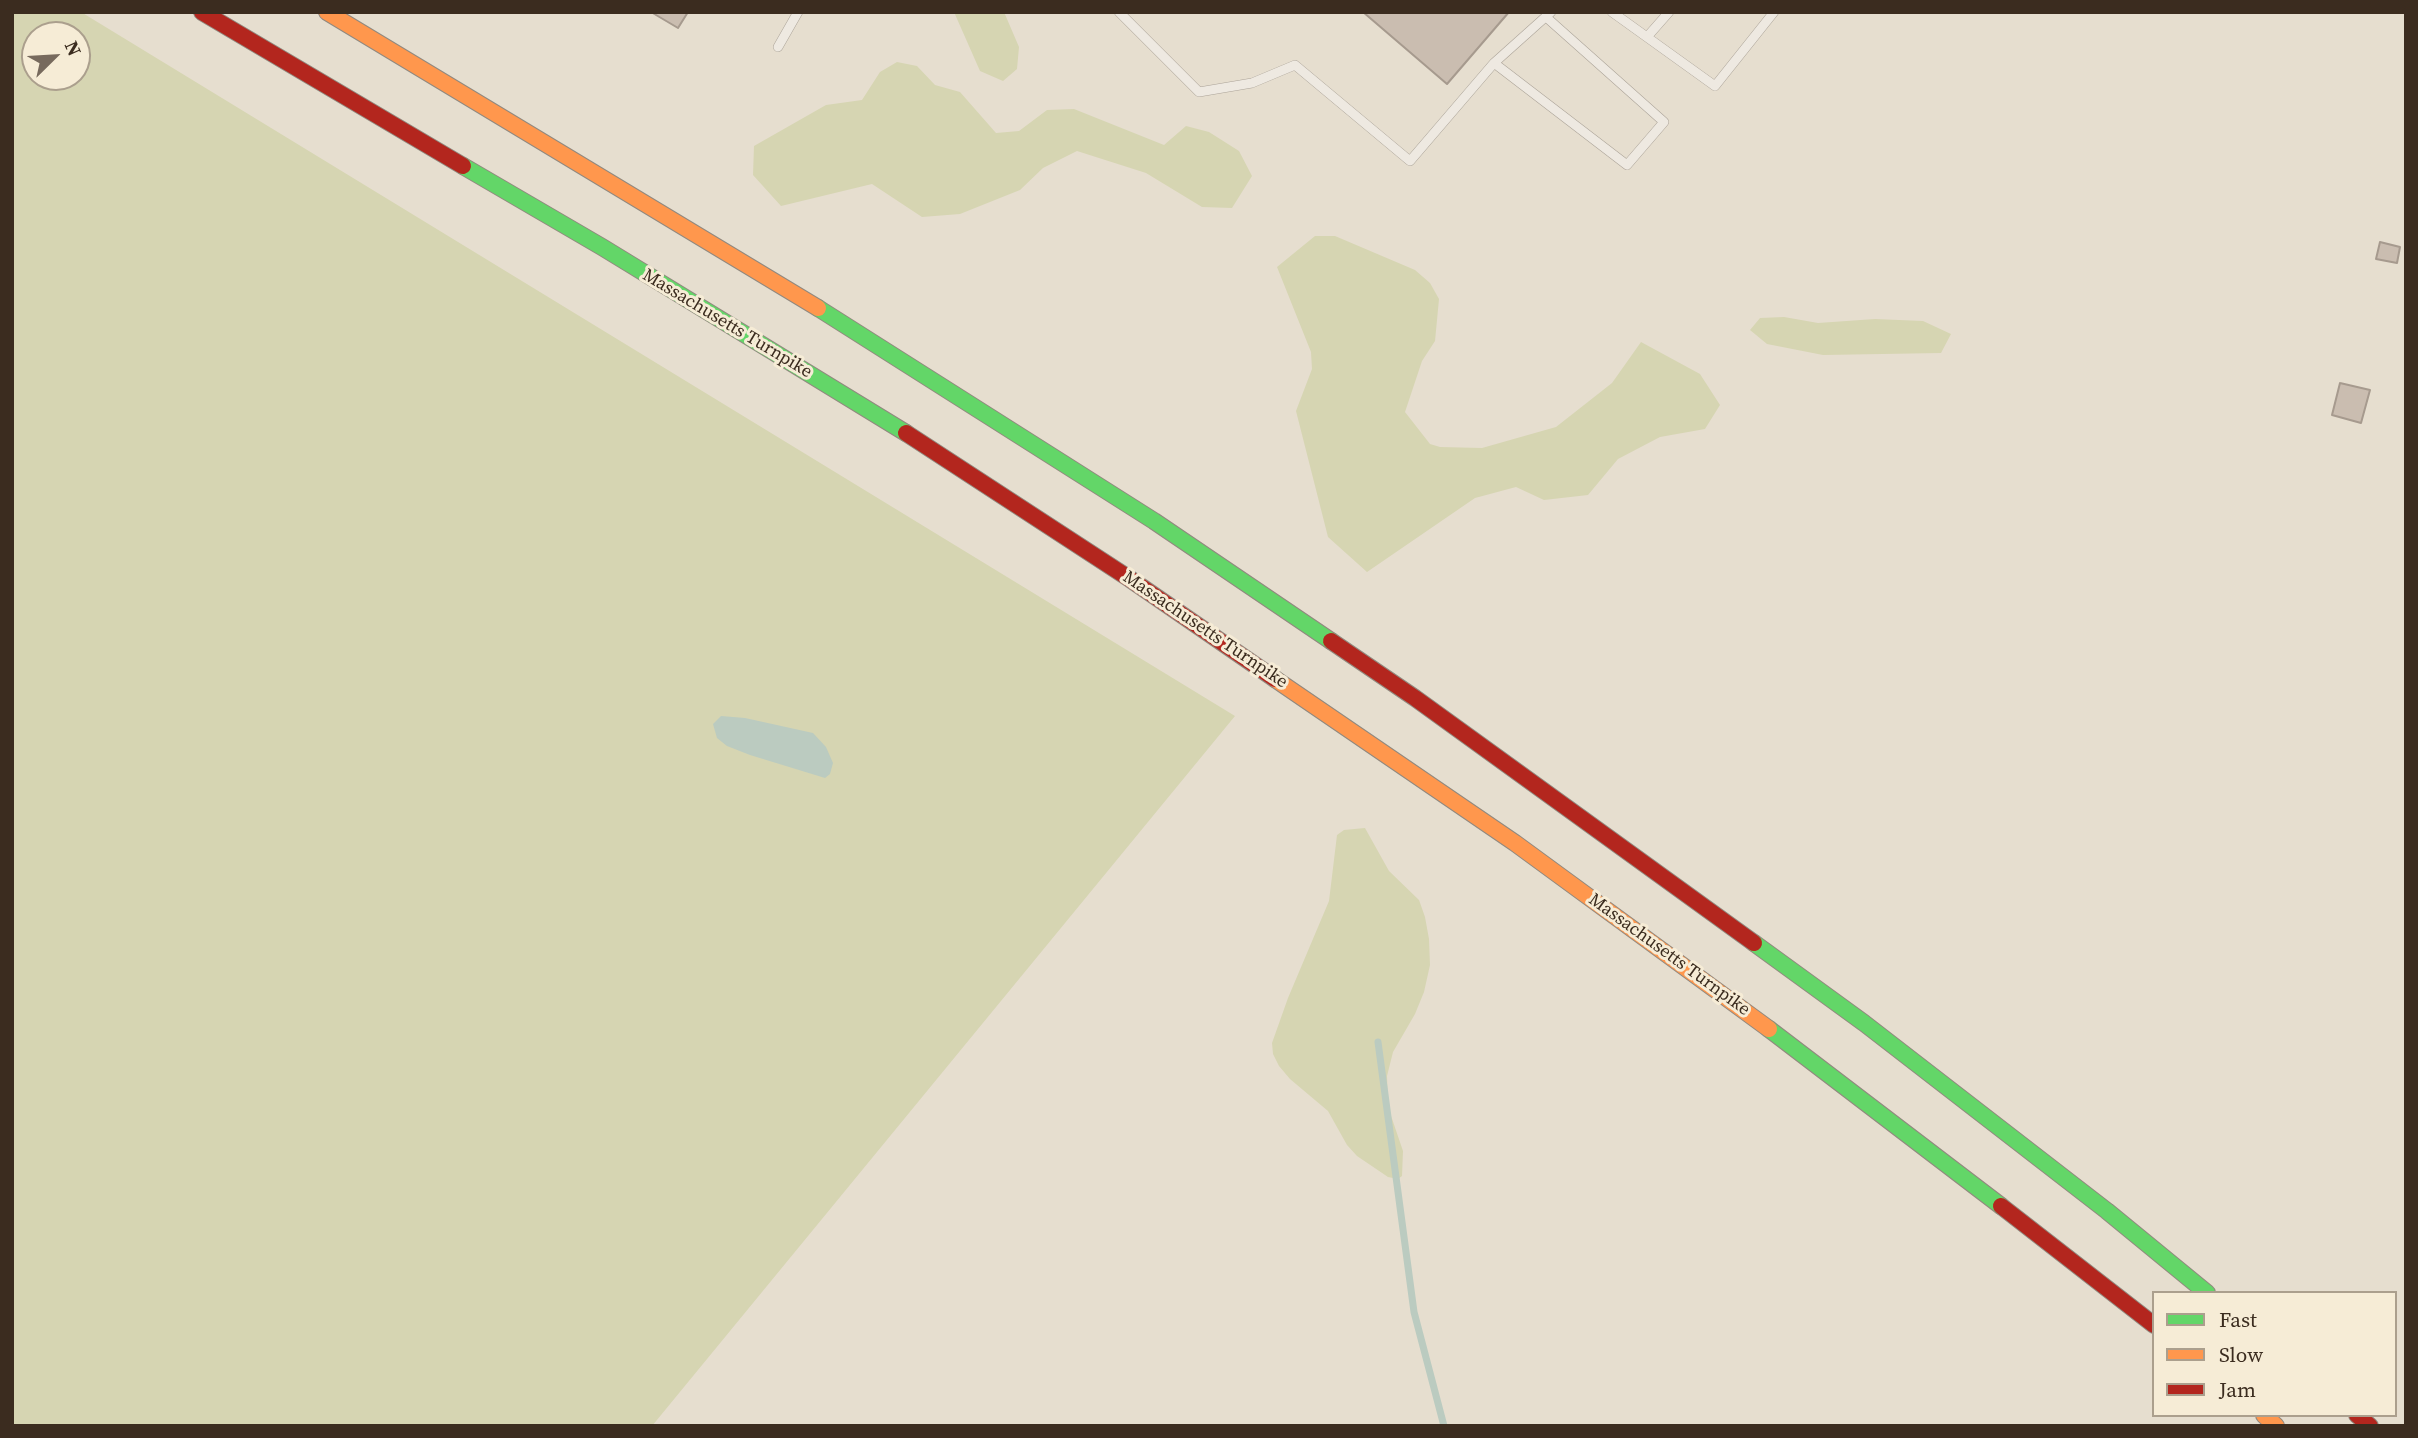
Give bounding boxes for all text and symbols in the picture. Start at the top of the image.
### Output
north arrow [21,21,91,91]
text: N [59,37,88,60]
street label: Massachusetts Turnpike [638,265,816,383]
street label: Massachusetts Turnpike [1118,567,1292,693]
street label: Massachusetts Turnpike [1584,889,1754,1021]
legend [2152,1291,2397,1417]
text: Fast [2219,1305,2257,1334]
text: Slow [2219,1340,2263,1369]
text: Jam [2219,1375,2256,1404]

